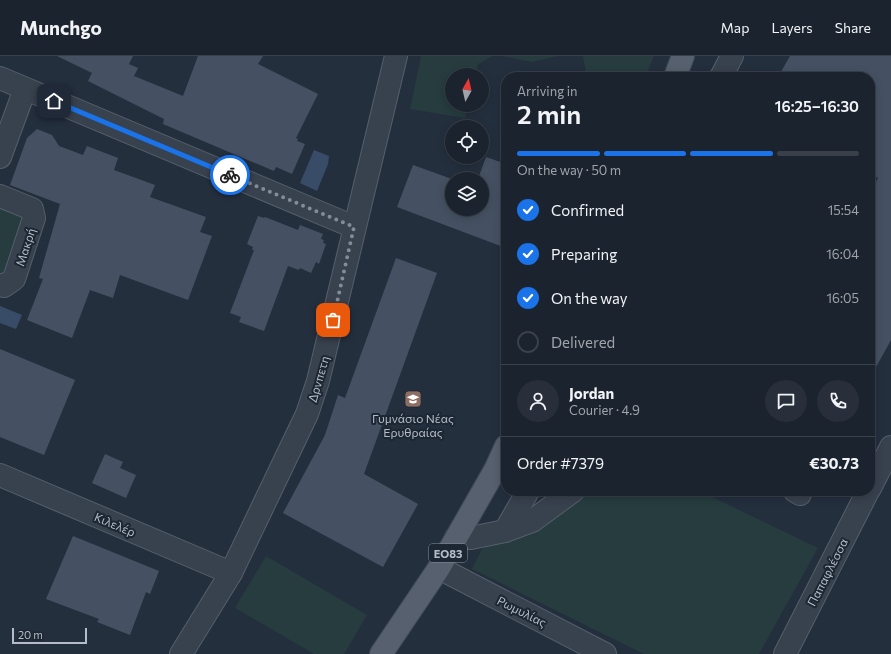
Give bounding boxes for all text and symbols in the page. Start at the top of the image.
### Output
text: Munchgo [20,16,102,39]
text: Map [721,19,749,36]
text: Layers [771,19,813,36]
text: Share [835,19,871,36]
north arrow [445,68,489,112]
map controls [445,68,489,216]
text: Arriving in [517,83,577,99]
pin [37,84,71,118]
icon: home [43,90,65,112]
text: 16:25–16:30 [775,97,859,115]
text: 2 min [517,98,581,129]
button: locate [445,120,489,164]
courier [210,155,250,195]
text: On the way · 50 m [517,162,621,178]
icon: bike [219,164,241,186]
button: layers [445,172,489,216]
icon: check [517,199,539,221]
text: Confirmed [551,201,624,219]
text: 15:54 [828,202,859,218]
street label: Μακρή [12,226,38,268]
icon: check [517,243,539,265]
text: Preparing [551,245,617,263]
text: 16:04 [826,246,859,262]
icon: check [517,287,539,309]
text: On the way [551,289,628,307]
text: 16:05 [827,290,859,306]
pin [316,303,350,337]
icon: bag [322,309,344,331]
text: Delivered [551,333,615,351]
street label: Δρνπετη [305,354,331,404]
button: person [517,380,559,422]
button: chat [765,380,807,422]
button: phone [817,380,859,422]
text: Jordan [569,384,614,402]
school or university icon: Γυμνάσιο Νέας Ερυθραίας [403,389,423,409]
text: Courier · 4.9 [569,402,640,418]
place label: Γυμνάσιο Νέας Ερυθραίας [372,411,454,439]
text: Order #7379 [517,454,604,472]
text: €30.73 [809,454,859,472]
street label: Κιλελέρ [92,509,138,539]
street label: Παπαφλέσσα [804,536,850,608]
road number: ΕΟ83 [429,544,467,562]
street label: Ρωμυλίας [495,593,549,629]
scale bar [12,626,87,645]
text: 20 m [18,628,43,641]

